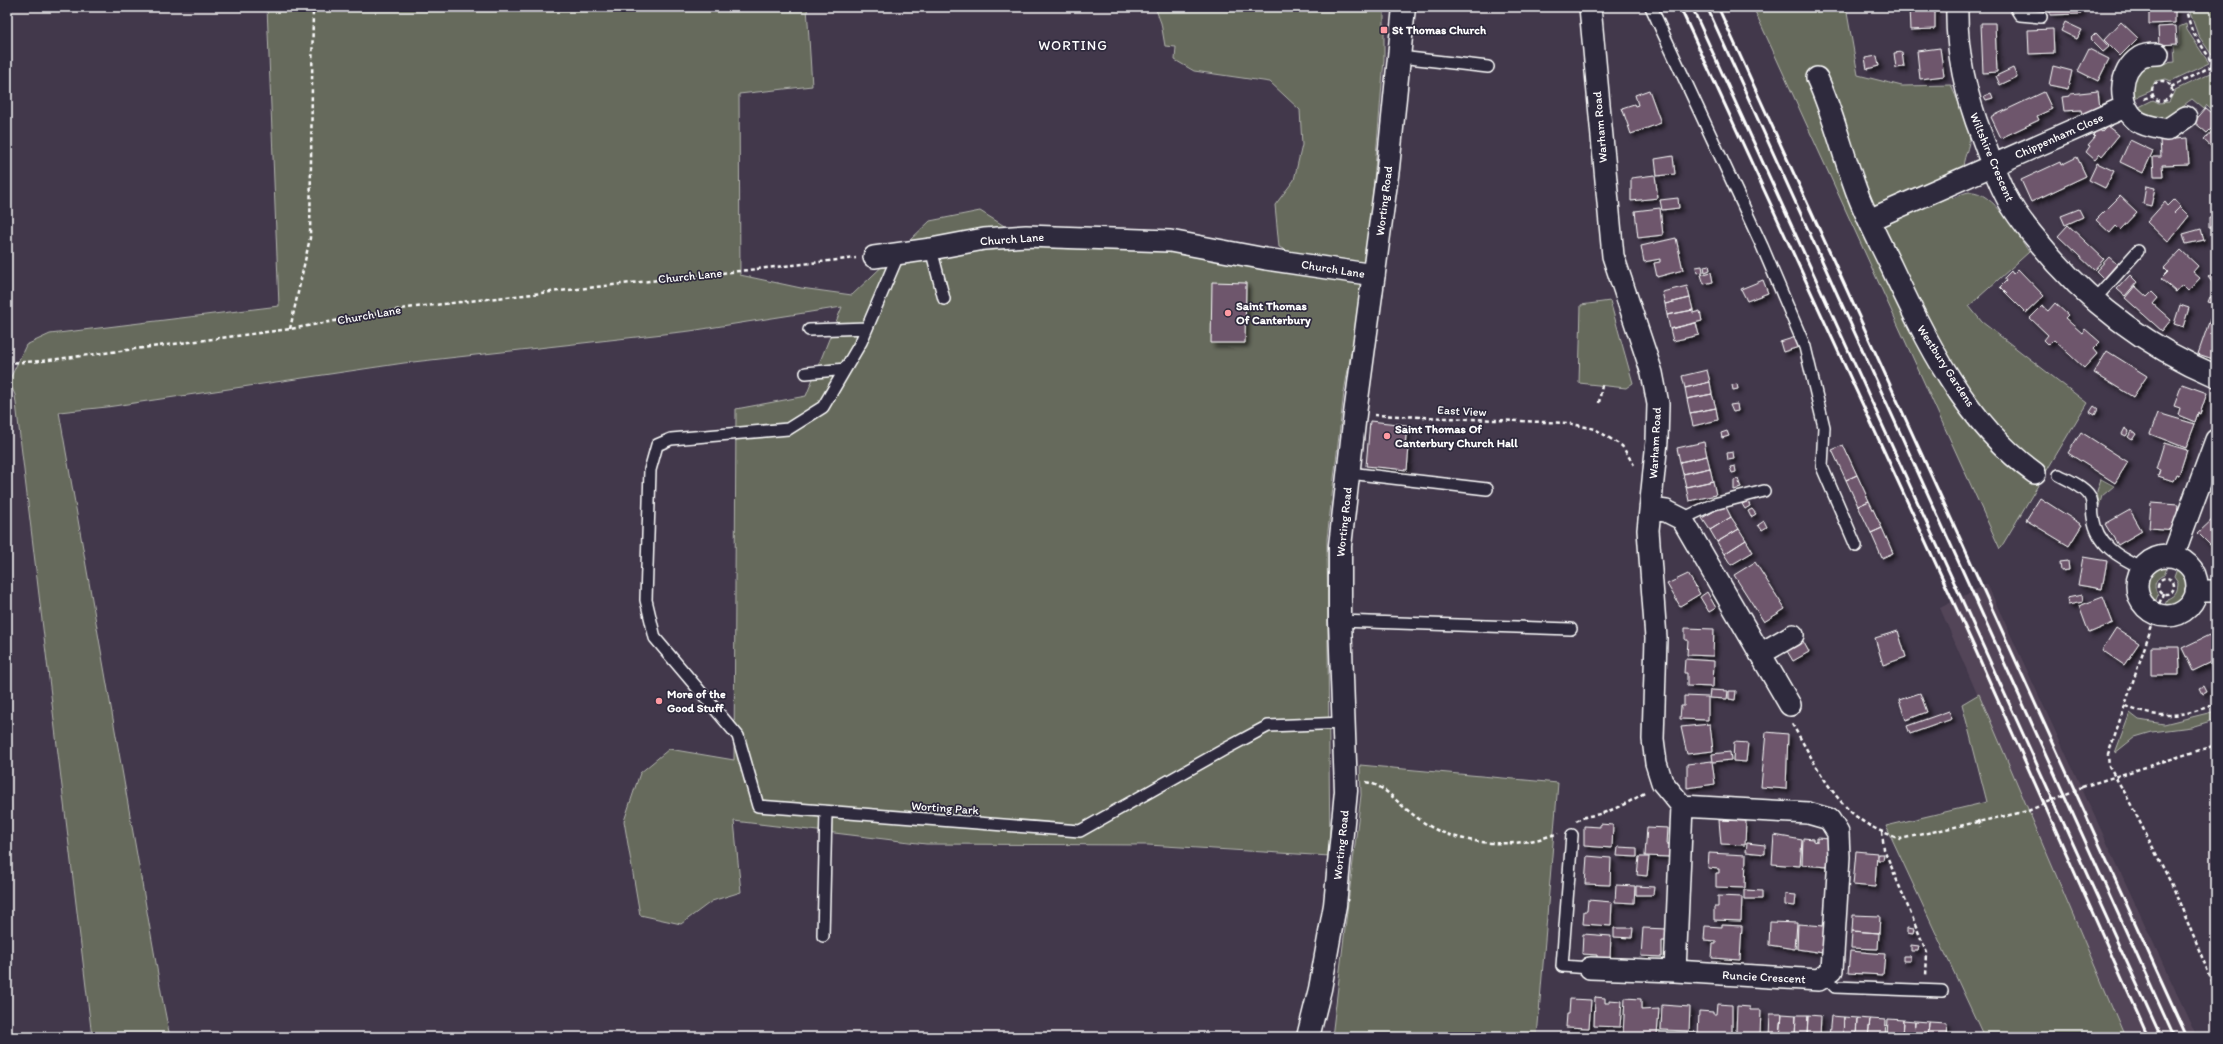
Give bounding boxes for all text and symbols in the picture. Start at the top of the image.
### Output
place label: St Thomas Church [1392,23,1487,37]
marker: St Thomas Church [1379,25,1389,35]
district label: WORTING [1038,37,1108,54]
street label: Warham Road [1590,90,1610,163]
street label: Wiltshire Crescent [1967,110,2017,204]
street label: Chippenham Close [2013,110,2106,162]
street label: Worting Road [1373,165,1395,237]
street label: Church Lane [979,230,1045,248]
street label: Church Lane [1300,257,1366,281]
street label: Church Lane [657,266,723,286]
place label: Saint Thomas Of Canterbury [1236,299,1311,328]
street label: Church Lane [336,302,402,327]
marker: Saint Thomas Of Canterbury [1223,308,1233,318]
street label: Westbury Gardens [1914,322,1978,410]
street label: East View [1437,403,1487,419]
street label: Warham Road [1646,406,1664,479]
place label: Saint Thomas Of Canterbury Church Hall [1395,422,1518,451]
marker: Saint Thomas Of Canterbury Church Hall [1382,431,1392,441]
street label: Worting Road [1333,486,1355,558]
place label: More of the Good Stuff [667,687,726,715]
marker: More of the Good Stuff [654,696,664,706]
street label: Worting Park [911,799,980,817]
street label: Worting Road [1330,809,1352,881]
street label: Runcie Crescent [1722,968,1807,986]

